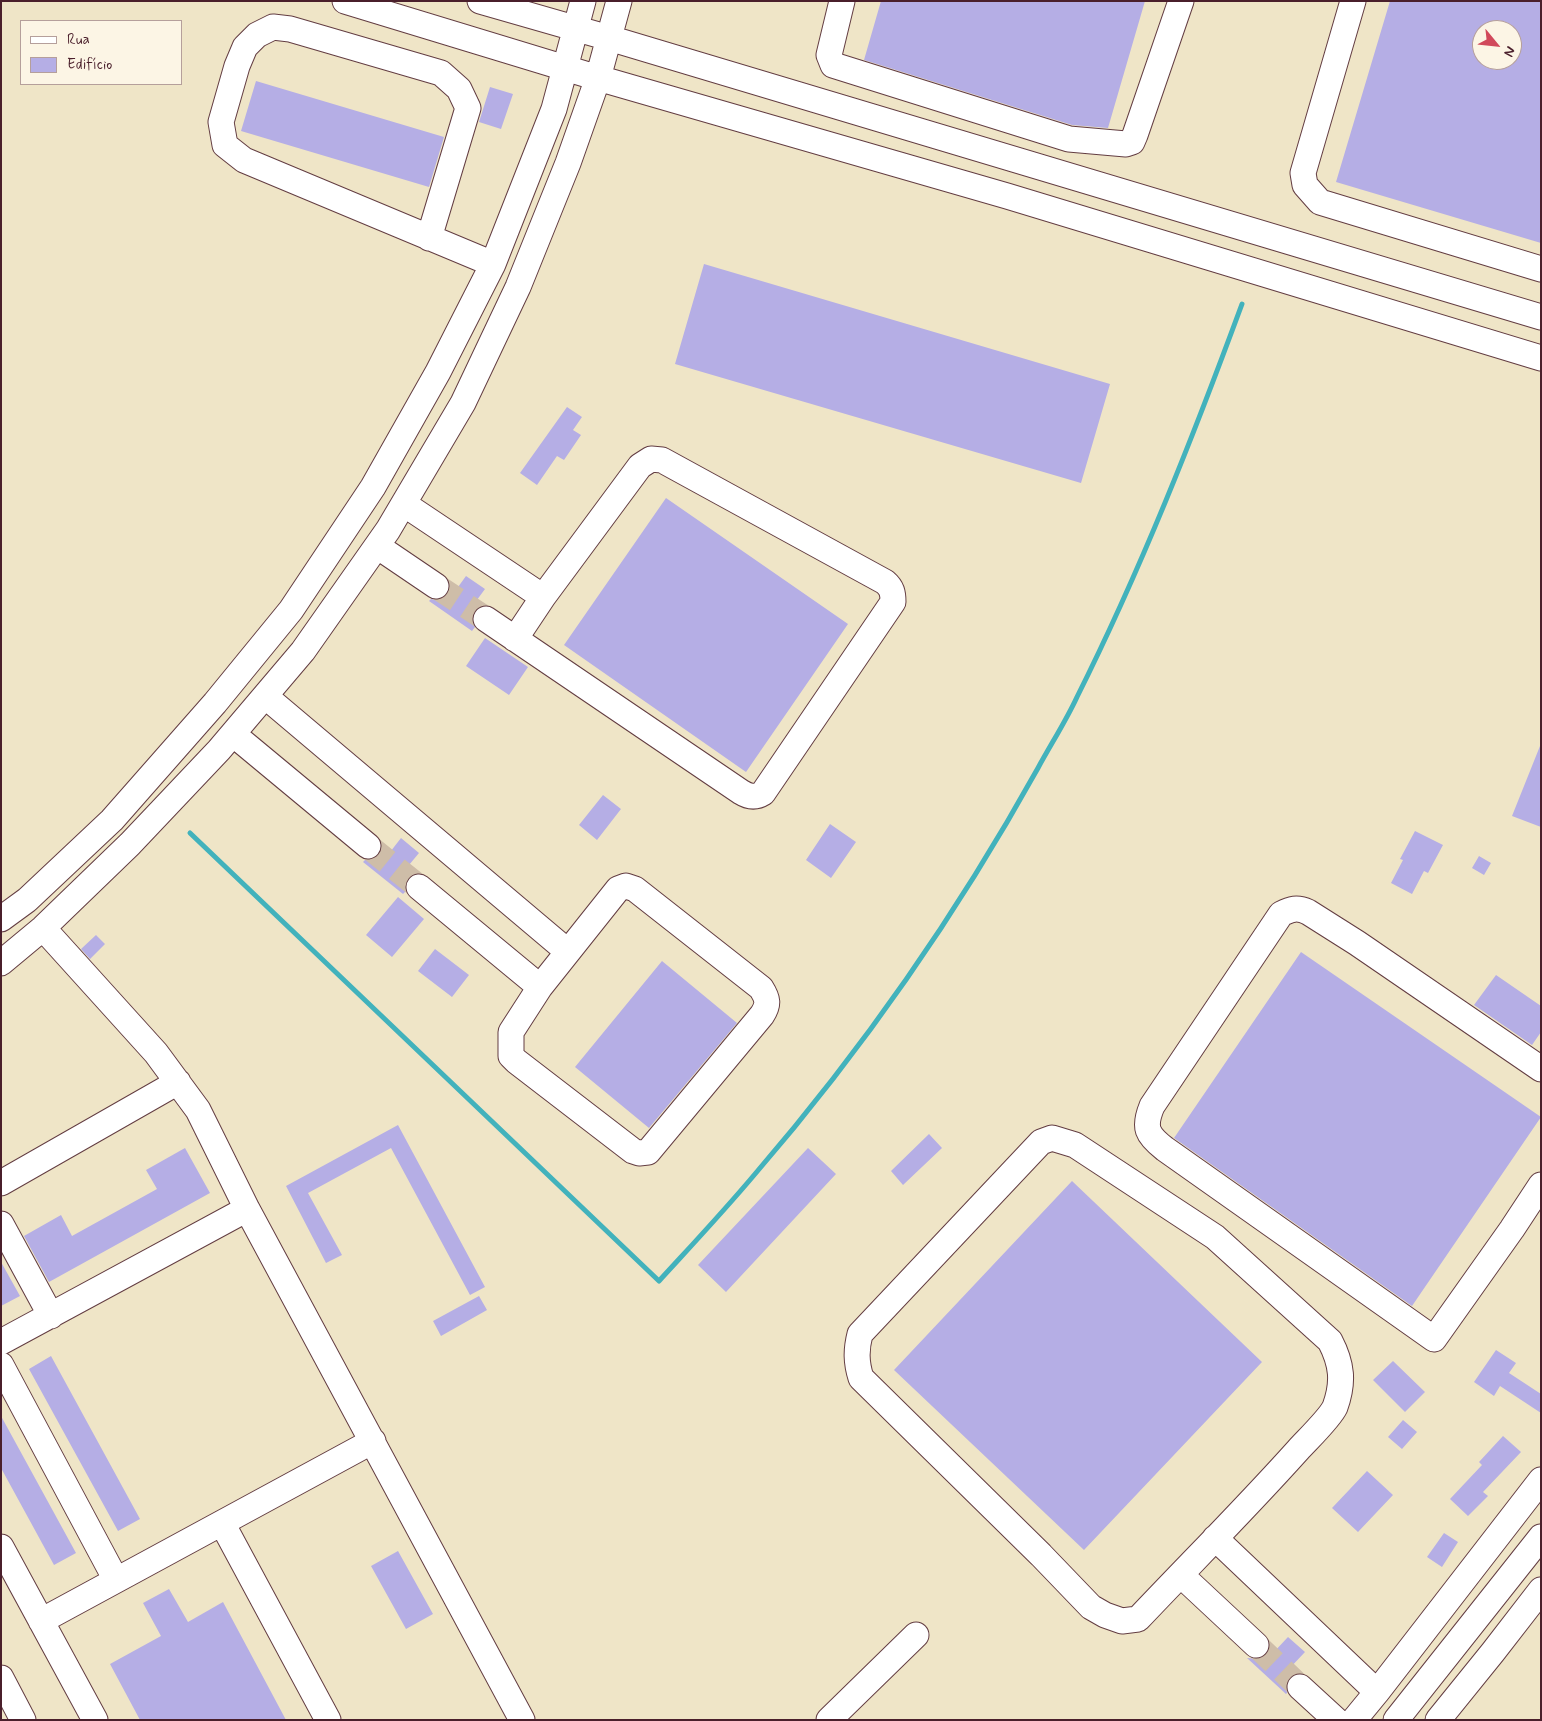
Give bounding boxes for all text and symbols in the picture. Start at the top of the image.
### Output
legend [20,20,182,85]
north arrow [1472,20,1522,70]
text: Rua [67,30,90,50]
text: N [1499,43,1520,60]
text: Edifício [67,55,112,75]

